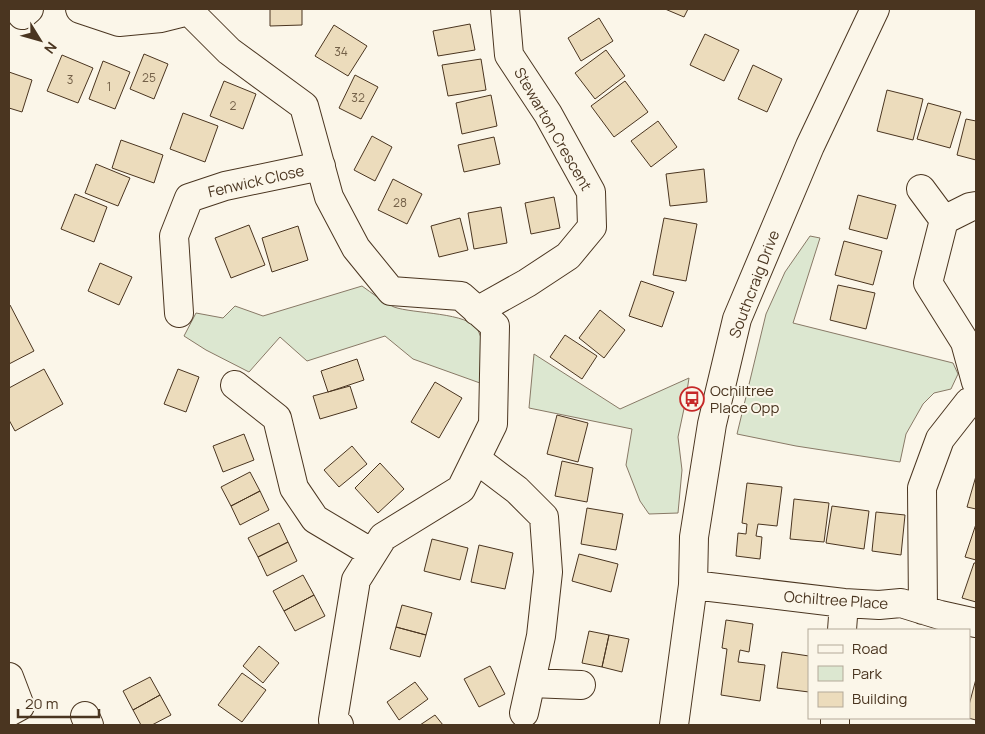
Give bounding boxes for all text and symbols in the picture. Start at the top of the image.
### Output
north arrow [15,15,65,65]
text: N [40,38,61,58]
house number: 34 [334,43,348,60]
street label: Stewarton Crescent [509,64,597,194]
house number: 25 [142,69,156,86]
house number: 3 [67,71,73,88]
house number: 1 [107,78,111,95]
house number: 32 [351,89,365,106]
house number: 2 [230,97,237,114]
street label: Fenwick Close [206,160,306,202]
house number: 28 [393,194,407,211]
street label: Southcraig Drive [724,227,784,341]
place label: Ochiltree Place Opp [710,380,779,418]
bus stop icon: Ochiltree Place Opp [679,386,705,412]
street label: Ochiltree Place [783,586,889,614]
legend [808,629,970,719]
text: Road [852,638,888,659]
text: Park [852,663,882,684]
scale bar [18,686,99,718]
text: Building [852,688,907,709]
text: 20 m [25,693,58,714]

